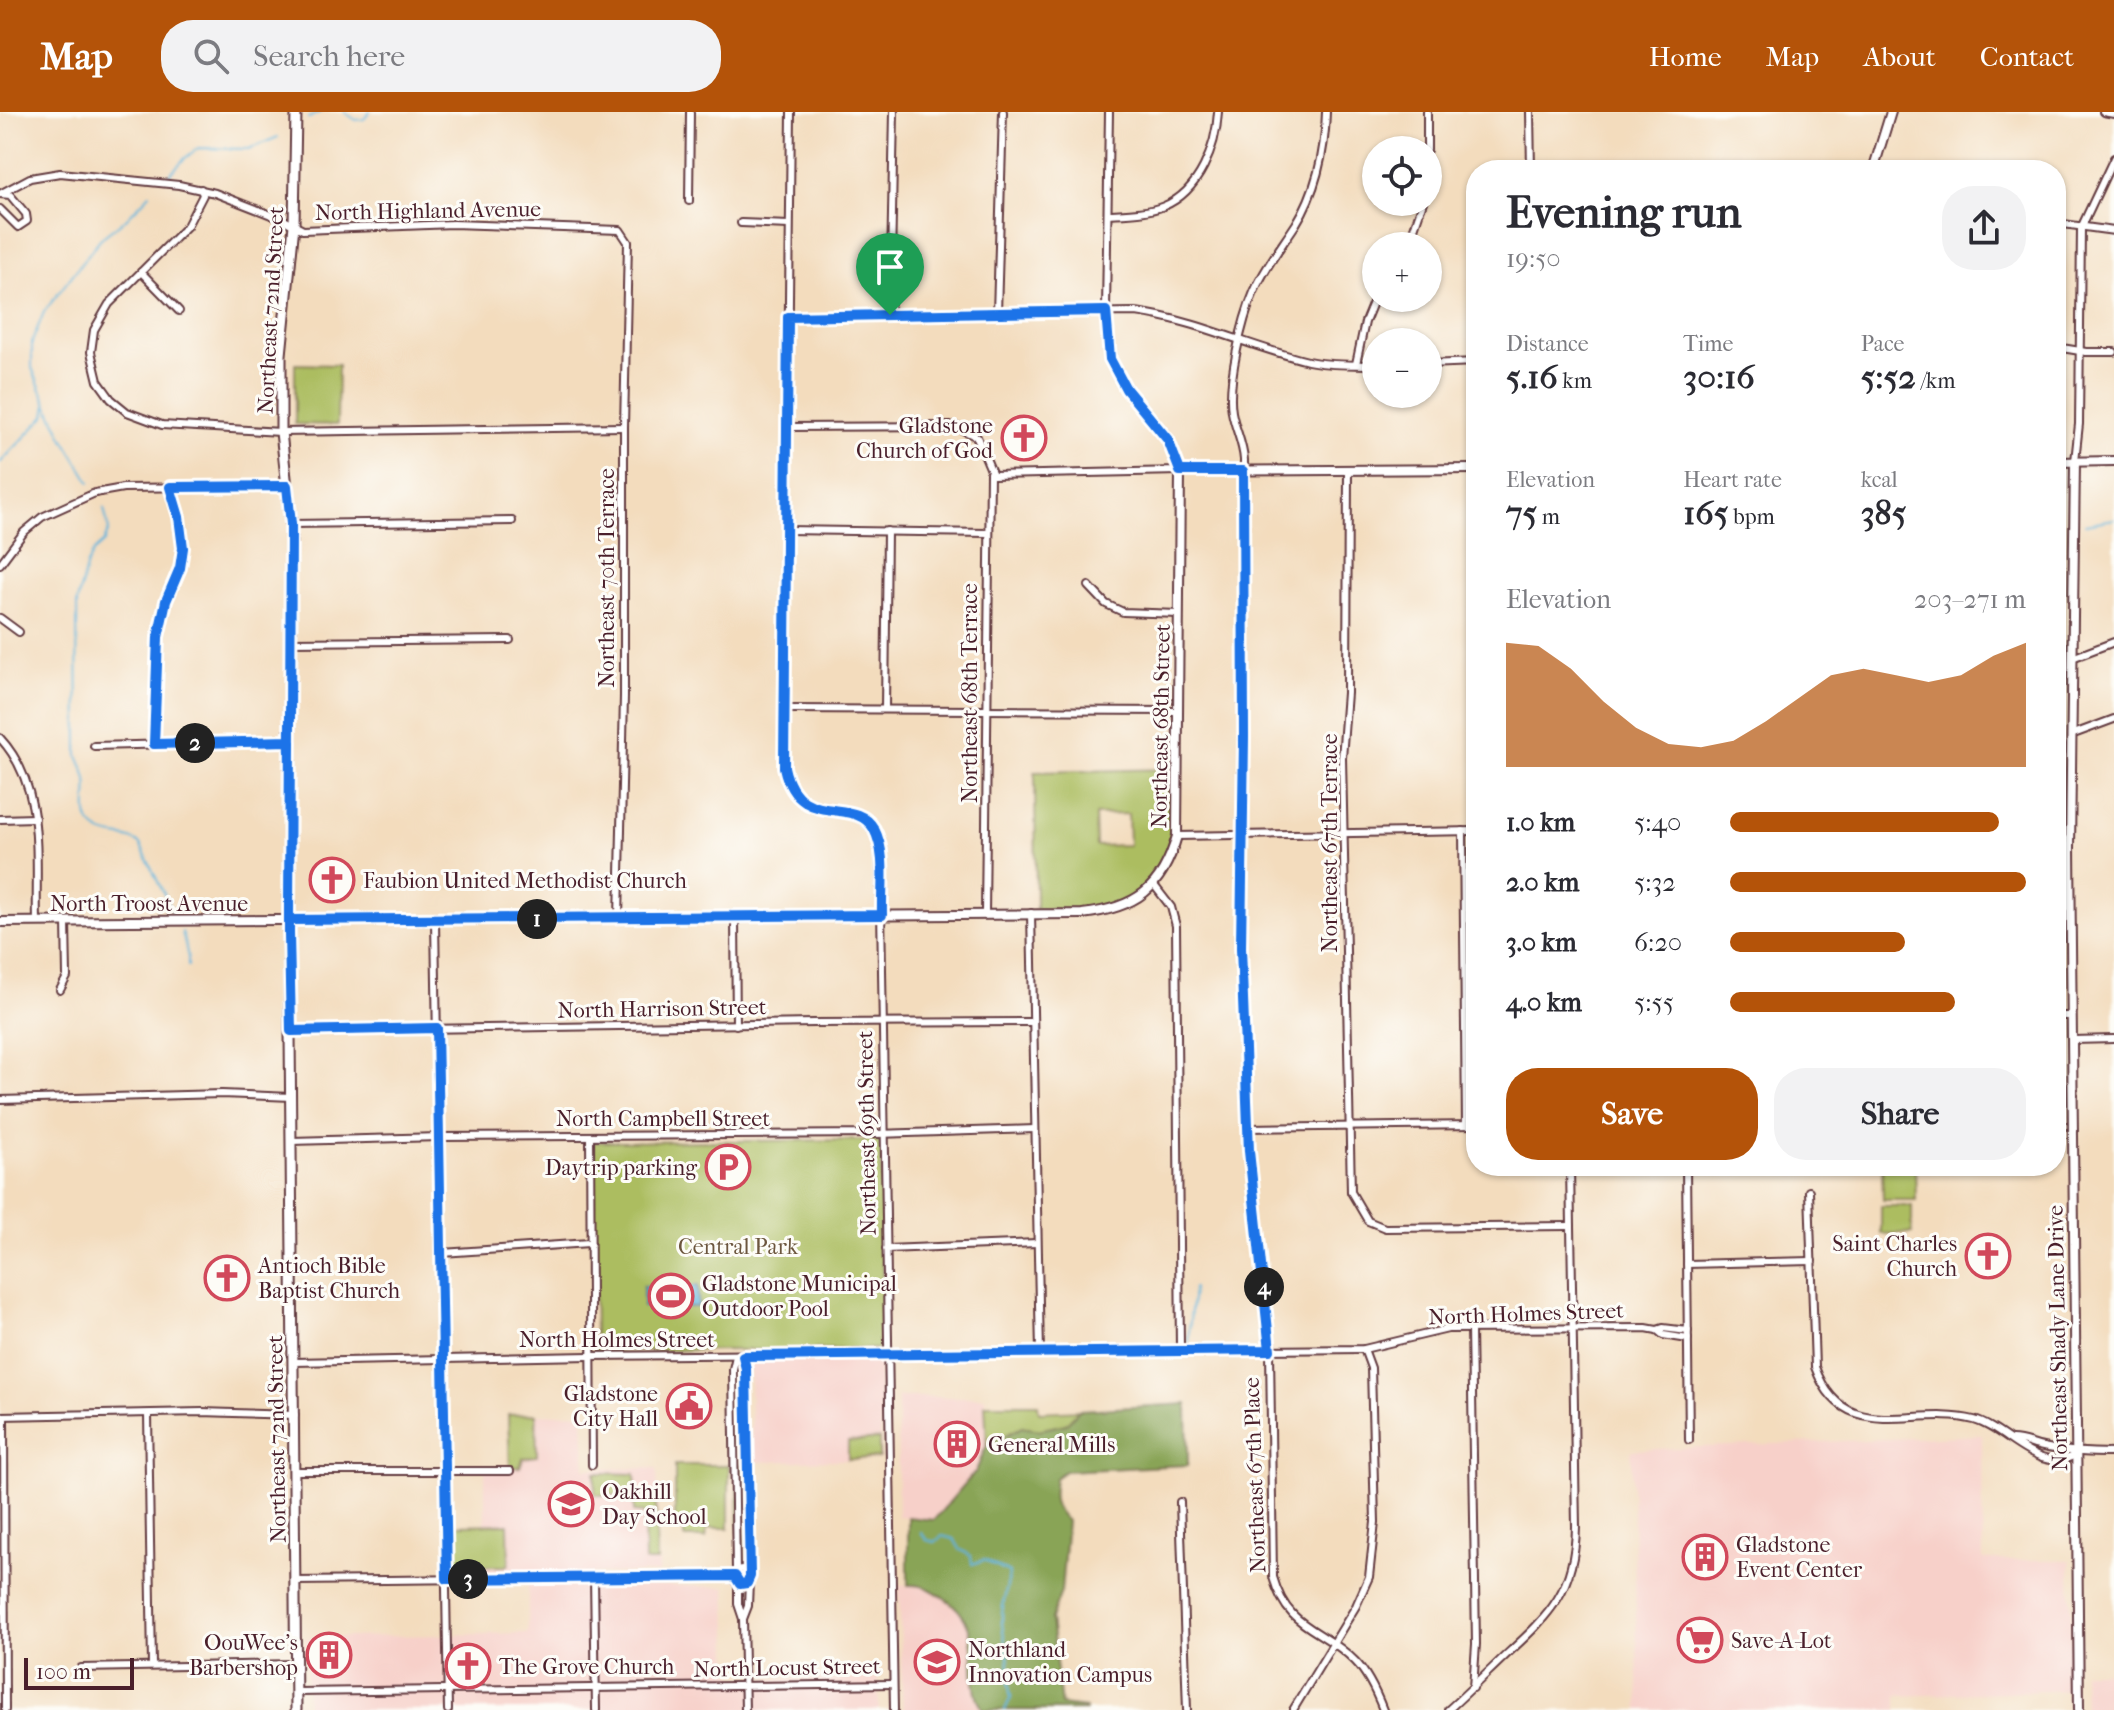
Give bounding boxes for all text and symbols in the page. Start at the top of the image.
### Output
search box [161,20,721,92]
text: Map [40,34,113,79]
icon: search [189,34,233,78]
text: Search here [253,39,405,74]
text: Home [1649,40,1722,73]
text: Map [1766,40,1819,73]
text: About [1863,40,1936,73]
text: Contact [1980,40,2074,73]
map controls [1362,136,1442,408]
button: locate [1362,136,1442,216]
button: share [1942,186,2026,270]
text: Evening run [1506,187,1741,238]
street label: North Highland Avenue [315,196,541,226]
street label: Northeast 72nd Street [253,205,289,415]
button: + [1362,232,1442,312]
pin [856,233,924,315]
text: 19:50 [1506,243,1561,274]
icon: arrive [868,245,912,289]
button: − [1362,328,1442,408]
text: Distance [1506,331,1589,357]
text: Time [1683,331,1733,357]
text: Pace [1861,331,1904,357]
text: 5.16 [1506,357,1558,397]
text: 30:16 [1683,357,1755,397]
text: 5:52 [1861,357,1916,397]
text: km [1558,368,1592,394]
text: /km [1916,368,1955,394]
place label: Gladstone Church of God [856,413,994,464]
church icon: Gladstone Church of God [1000,414,1048,462]
text: Elevation [1506,467,1595,493]
text: Heart rate [1683,467,1782,493]
text: kcal [1861,467,1898,493]
street label: Northeast 70th Terrace [594,468,620,688]
text: 75 [1506,493,1537,533]
text: 165 [1683,493,1728,533]
text: 385 [1861,493,1906,533]
text: m [1537,504,1560,530]
text: bpm [1728,504,1775,530]
street label: Northeast 68th Terrace [957,583,983,803]
text: Elevation [1506,584,1611,615]
text: 203–271 m [1914,584,2026,615]
street label: Northeast 68th Street [1146,623,1176,829]
pin: 2 [175,723,215,763]
text: 2 [189,730,201,756]
street label: Northeast 67th Terrace [1317,733,1343,953]
text: 1.0 km [1506,807,1575,838]
text: 5:40 [1634,807,1681,838]
church icon: Faubion United Methodist Church [308,856,356,904]
text: 2.0 km [1506,867,1579,898]
text: 5:32 [1634,867,1676,898]
place label: Faubion United Methodist Church [363,868,687,894]
street label: North Troost Avenue [50,891,248,917]
pin: 1 [517,899,557,939]
text: 1 [533,906,541,932]
text: 3.0 km [1506,927,1577,958]
text: 6:20 [1634,927,1682,958]
text: 4.0 km [1506,987,1582,1018]
text: 5:55 [1634,987,1674,1018]
street label: North Harrison Street [557,994,767,1024]
street label: Northeast 69th Street [852,1030,882,1236]
button: Save [1506,1068,1758,1160]
button: Share [1774,1068,2026,1160]
street label: North Campbell Street [556,1106,770,1132]
parking icon: Daytrip parking [704,1143,752,1191]
place label: Daytrip parking [545,1155,697,1181]
street label: Northeast Shady Lane Drive [2043,1205,2073,1471]
place label: Saint Charles Church [1832,1231,1958,1282]
church icon: Saint Charles Church [1964,1232,2012,1280]
park label: Central Park [678,1234,799,1260]
place label: Antioch Bible Baptist Church [257,1253,401,1304]
church icon: Antioch Bible Baptist Church [203,1254,251,1302]
pin: 4 [1244,1267,1284,1307]
place label: Gladstone Municipal Outdoor Pool [702,1271,897,1322]
sports icon: Gladstone Municipal Outdoor Pool [647,1272,695,1320]
text: 4 [1258,1274,1271,1300]
street label: North Holmes Street [1428,1298,1625,1330]
street label: North Holmes Street [519,1327,715,1353]
street label: Northeast 72nd Street [262,1335,292,1543]
street label: Northeast 67th Place [1239,1376,1271,1573]
place label: Gladstone City Hall [564,1381,658,1432]
public building icon: Gladstone City Hall [665,1382,713,1430]
building icon: General Mills [933,1420,981,1468]
place label: General Mills [988,1432,1115,1458]
place label: Oakhill Day School [602,1479,707,1530]
school or university icon: Oakhill Day School [547,1480,595,1528]
place label: Gladstone Event Center [1736,1532,1863,1583]
building icon: Gladstone Event Center [1681,1533,1729,1581]
pin: 3 [448,1559,488,1599]
text: 3 [463,1566,473,1592]
supermarket icon: Save-A-Lot [1676,1616,1724,1664]
place label: Save-A-Lot [1731,1628,1832,1654]
place label: OouWee's Barbershop [189,1630,298,1681]
building icon: OouWee's Barbershop [305,1631,353,1679]
place label: Northland Innovation Campus [968,1637,1152,1688]
school or university icon: Northland Innovation Campus [913,1638,961,1686]
church icon: The Grove Church [444,1642,492,1690]
street label: North Locust Street [693,1653,881,1683]
scale bar [24,1654,134,1690]
place label: The Grove Church [499,1654,675,1680]
text: 100 m [36,1659,91,1685]

